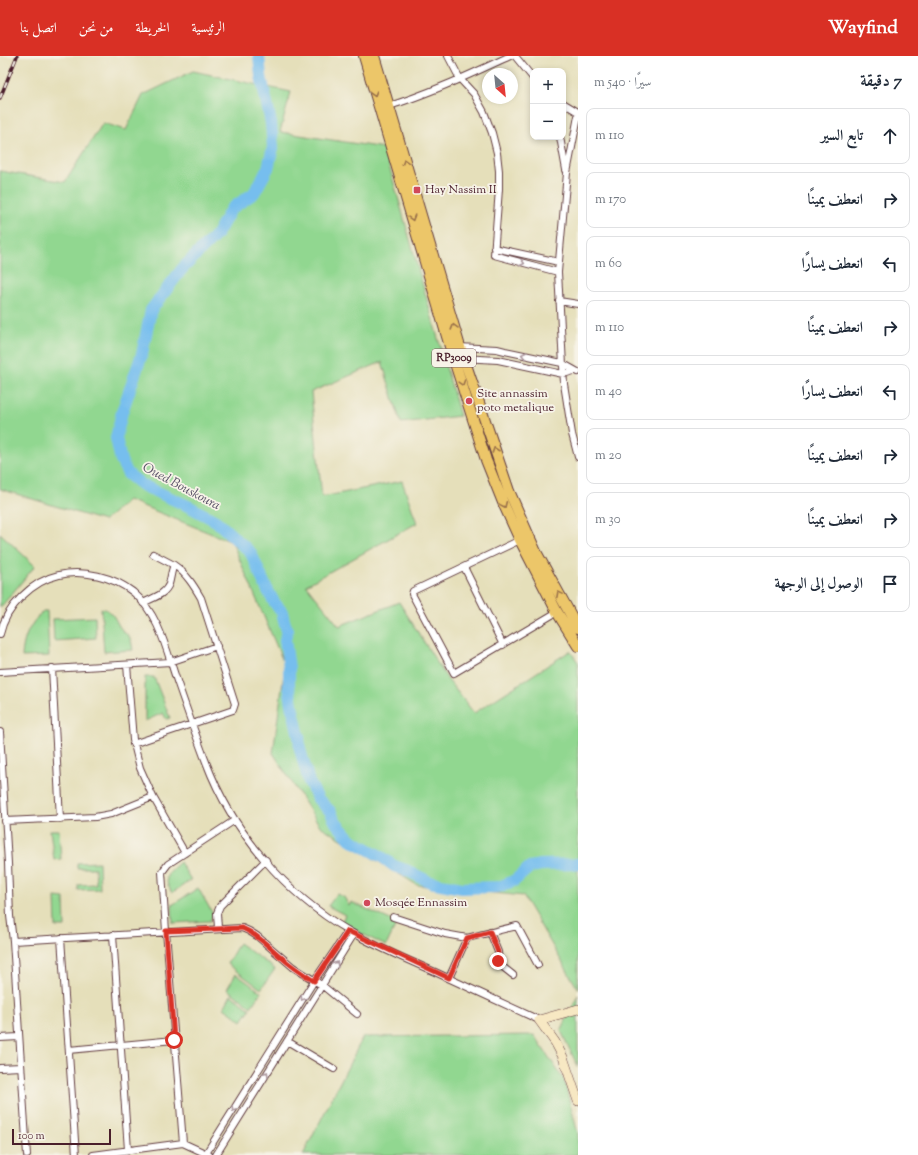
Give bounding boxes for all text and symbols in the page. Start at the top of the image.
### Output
text: Wayfind [828,15,898,42]
text: اتصل بنا [20,19,57,39]
text: من نحن [79,19,113,39]
text: الخريطة [135,19,170,39]
text: الرئيسية [192,19,225,39]
north arrow [482,68,518,104]
map controls [530,68,566,140]
button: + [530,68,566,104]
text: 7 دقيقة [860,70,902,94]
text: سيرًا · 540 m [594,74,651,92]
one-way arrow [370,90,378,97]
button: − [530,104,566,140]
icon: ahead [879,125,901,147]
text: تابع السير [821,126,863,147]
text: 110 m [595,127,624,145]
one-way arrow [401,158,410,165]
place label: Hay Nassim II [425,181,497,199]
marker: Hay Nassim II [412,185,422,195]
icon: right [879,189,901,211]
text: انعطف يمينًا [808,190,863,211]
text: 170 m [595,191,626,209]
one-way arrow [407,214,416,221]
icon: left [879,253,901,275]
text: انعطف يسارًا [802,254,863,275]
text: 60 m [595,255,622,273]
one-way arrow [518,258,525,267]
icon: right [879,317,901,339]
text: انعطف يمينًا [808,318,863,339]
text: 110 m [595,319,624,337]
one-way arrow [450,323,459,330]
road number: RP3009 [432,349,476,367]
one-way arrow [520,351,527,360]
one-way arrow [457,379,465,386]
icon: left [879,381,901,403]
text: انعطف يسارًا [802,382,863,403]
text: 40 m [595,383,622,401]
place label: Site annassim poto metalique [477,385,555,417]
marker: Site annassim poto metalique [464,396,474,406]
icon: right [879,445,901,467]
text: انعطف يمينًا [808,446,863,467]
one-way arrow [491,447,500,454]
text: 20 m [595,447,622,465]
water label: Oued Bouskoura [139,459,223,515]
one-way arrow [499,501,507,509]
icon: right [879,509,901,531]
text: انعطف يمينًا [808,510,863,531]
text: 30 m [595,511,621,529]
icon: arrive [879,573,901,595]
text: الوصول إلى الوجهة [774,574,863,595]
one-way arrow [556,591,564,598]
place label: Mosqée Ennassim [375,894,467,912]
marker: Mosqée Ennassim [362,898,372,908]
route end [489,952,507,970]
one-way arrow [331,961,339,968]
one-way arrow [301,994,308,1001]
route start [165,1031,183,1049]
one-way arrow [262,1071,269,1078]
one-way arrow [232,1104,239,1111]
scale bar [12,1127,111,1146]
text: 100 m [18,1128,45,1144]

